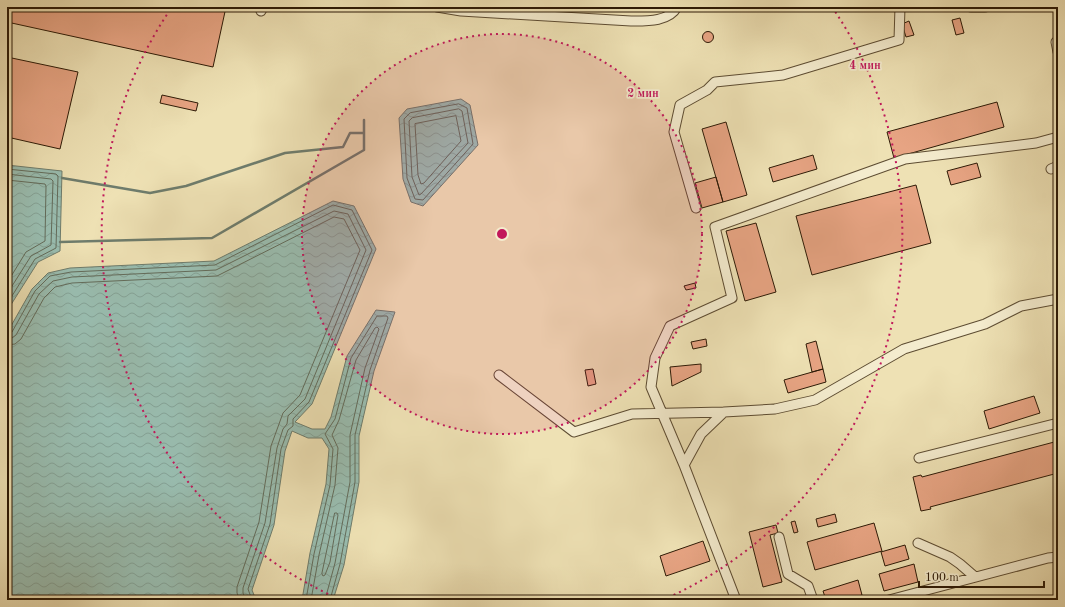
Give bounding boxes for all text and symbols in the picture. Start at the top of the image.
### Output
text: 4 мин [849,60,881,72]
text: 2 мин [627,88,659,100]
centre of rings [495,227,509,241]
scale bar [919,563,1044,589]
text: 100 m [925,572,959,584]

